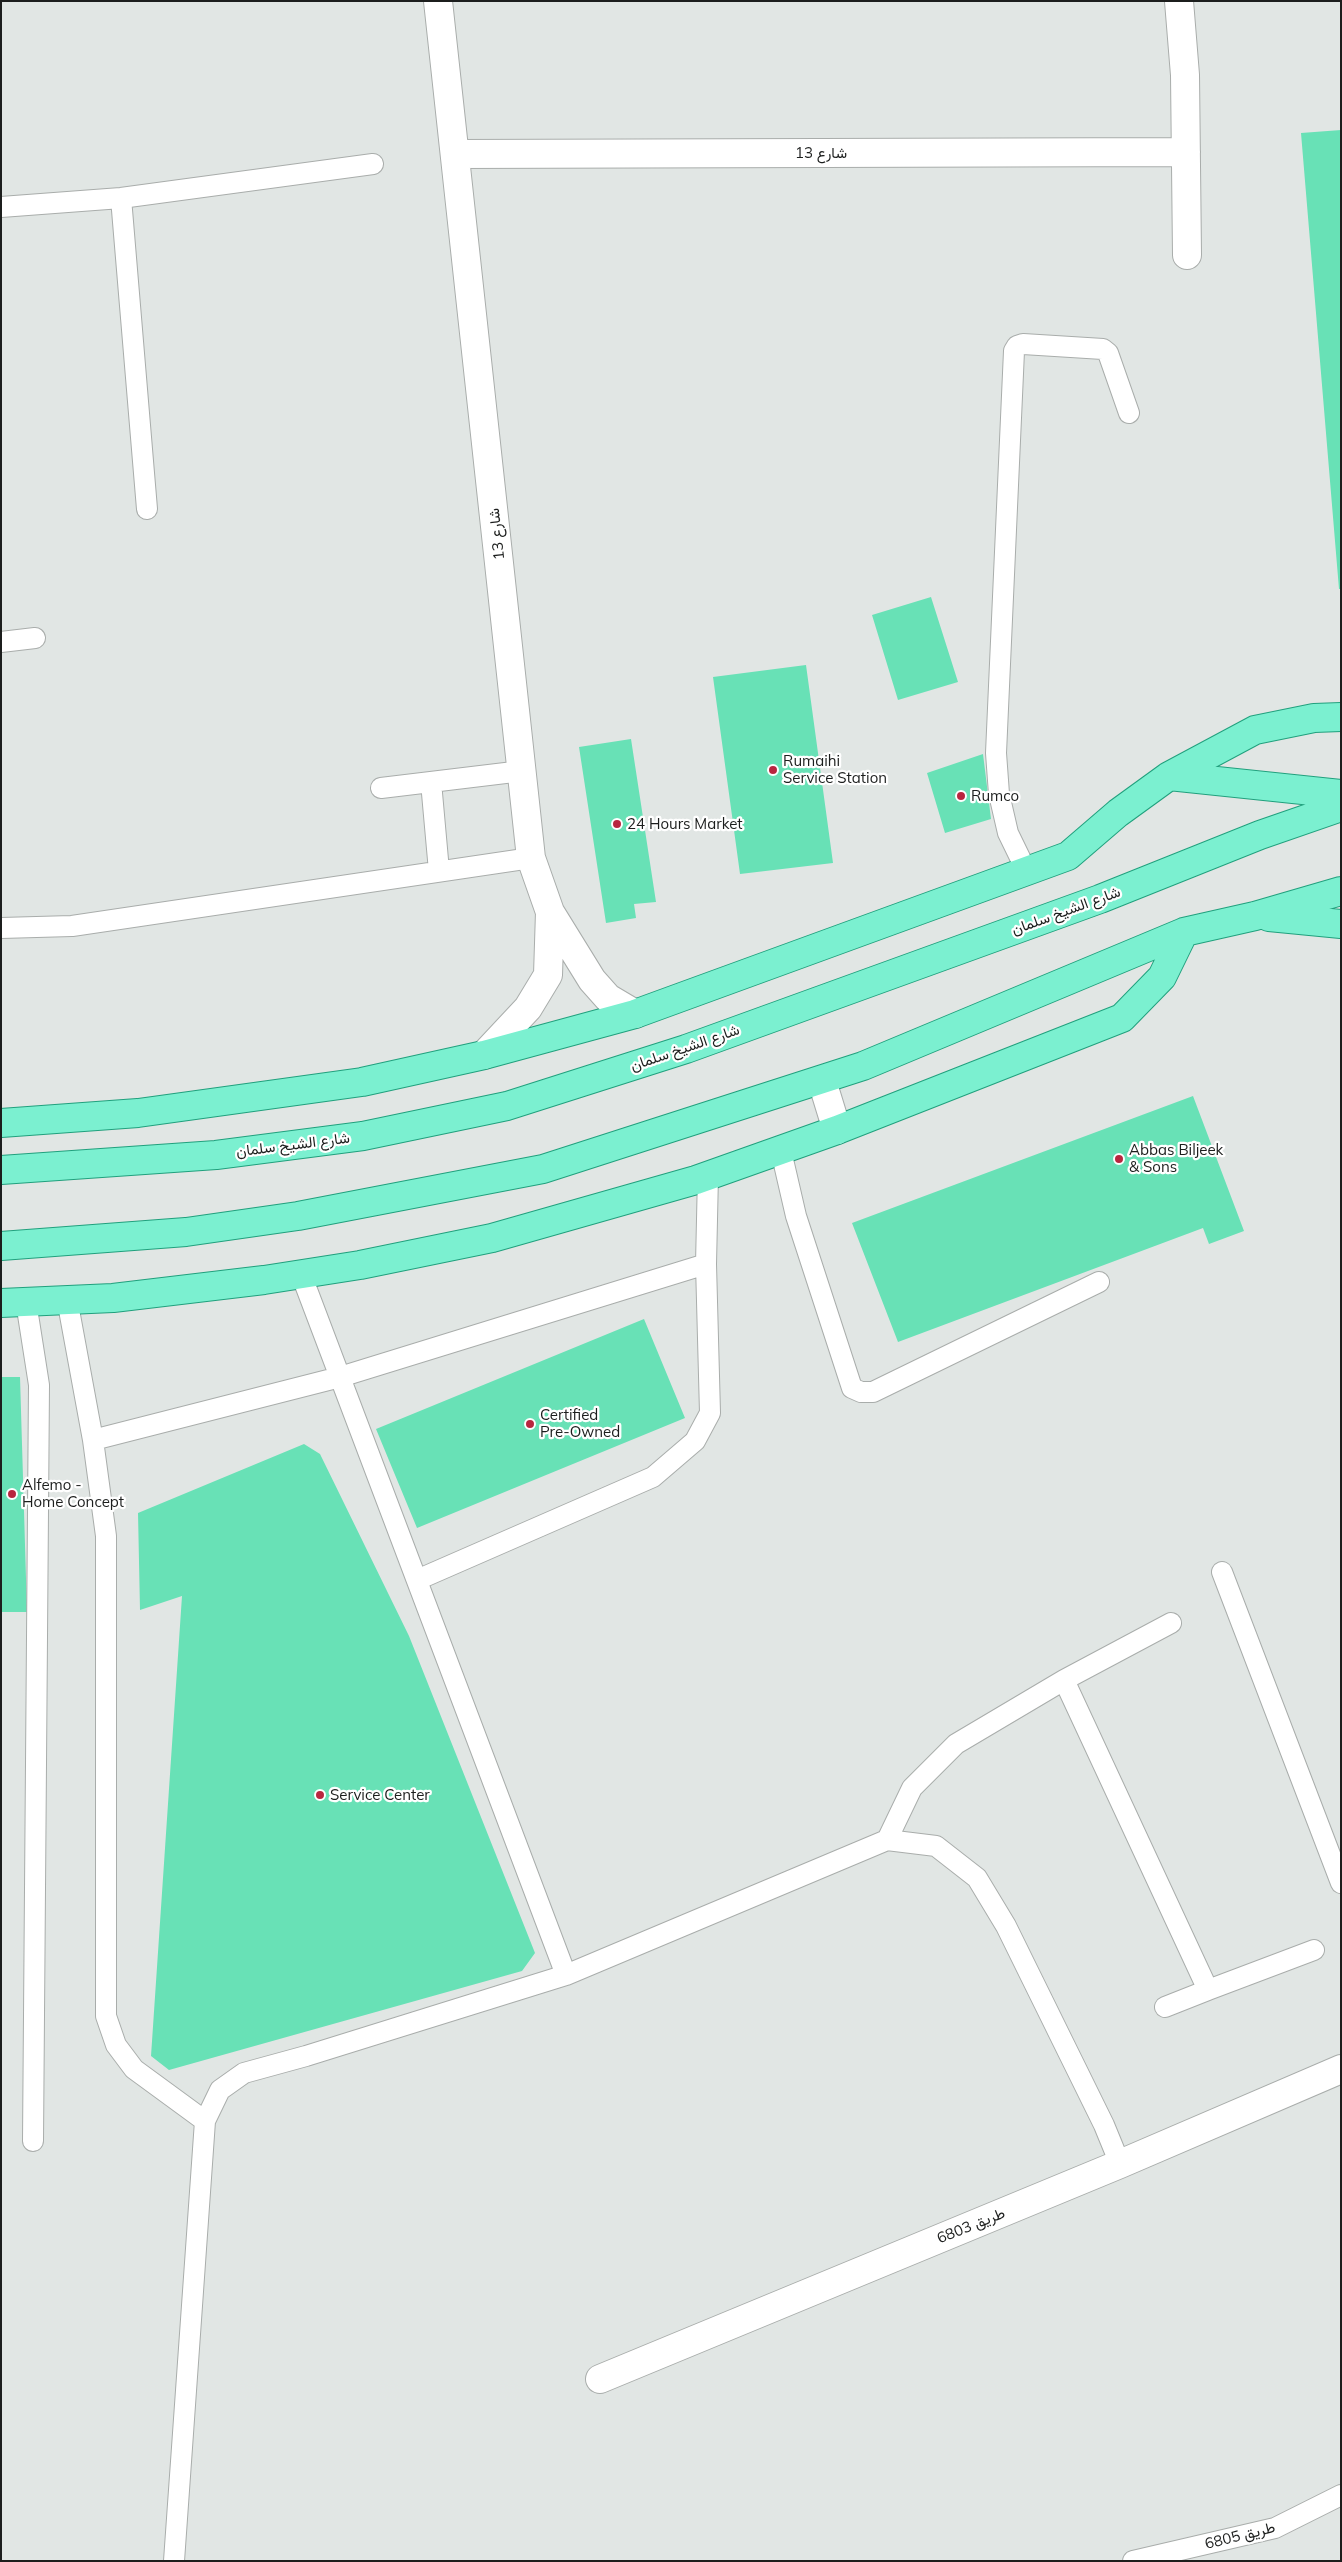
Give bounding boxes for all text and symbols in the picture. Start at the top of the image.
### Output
street label: شارع 13 [795,144,847,162]
street label: شارع 13 [485,507,509,561]
place label: Rumaihi Service Station [783,752,887,787]
marker: Rumaihi Service Station [767,764,779,776]
place label: Rumco [971,787,1019,805]
marker: Rumco [955,790,967,802]
place label: 24 Hours Market [627,815,743,833]
marker: 24 Hours Market [611,818,623,830]
street label: شارع الشيخ سلمان [1009,883,1123,939]
street label: شارع الشيخ سلمان [628,1021,742,1075]
street label: شارع الشيخ سلمان [235,1129,351,1161]
place label: Abbas Biljeek & Sons [1129,1141,1223,1176]
marker: Abbas Biljeek & Sons [1113,1153,1125,1165]
place label: Certified Pre-Owned [540,1406,620,1441]
marker: Certified Pre-Owned [524,1418,536,1430]
place label: Alfemo - Home Concept [22,1476,124,1511]
marker: Alfemo - Home Concept [6,1488,18,1500]
place label: Service Center [330,1786,430,1804]
marker: Service Center [314,1789,326,1801]
street label: طريق 6803 [934,2204,1008,2248]
street label: طريق 6805 [1203,2519,1277,2553]

